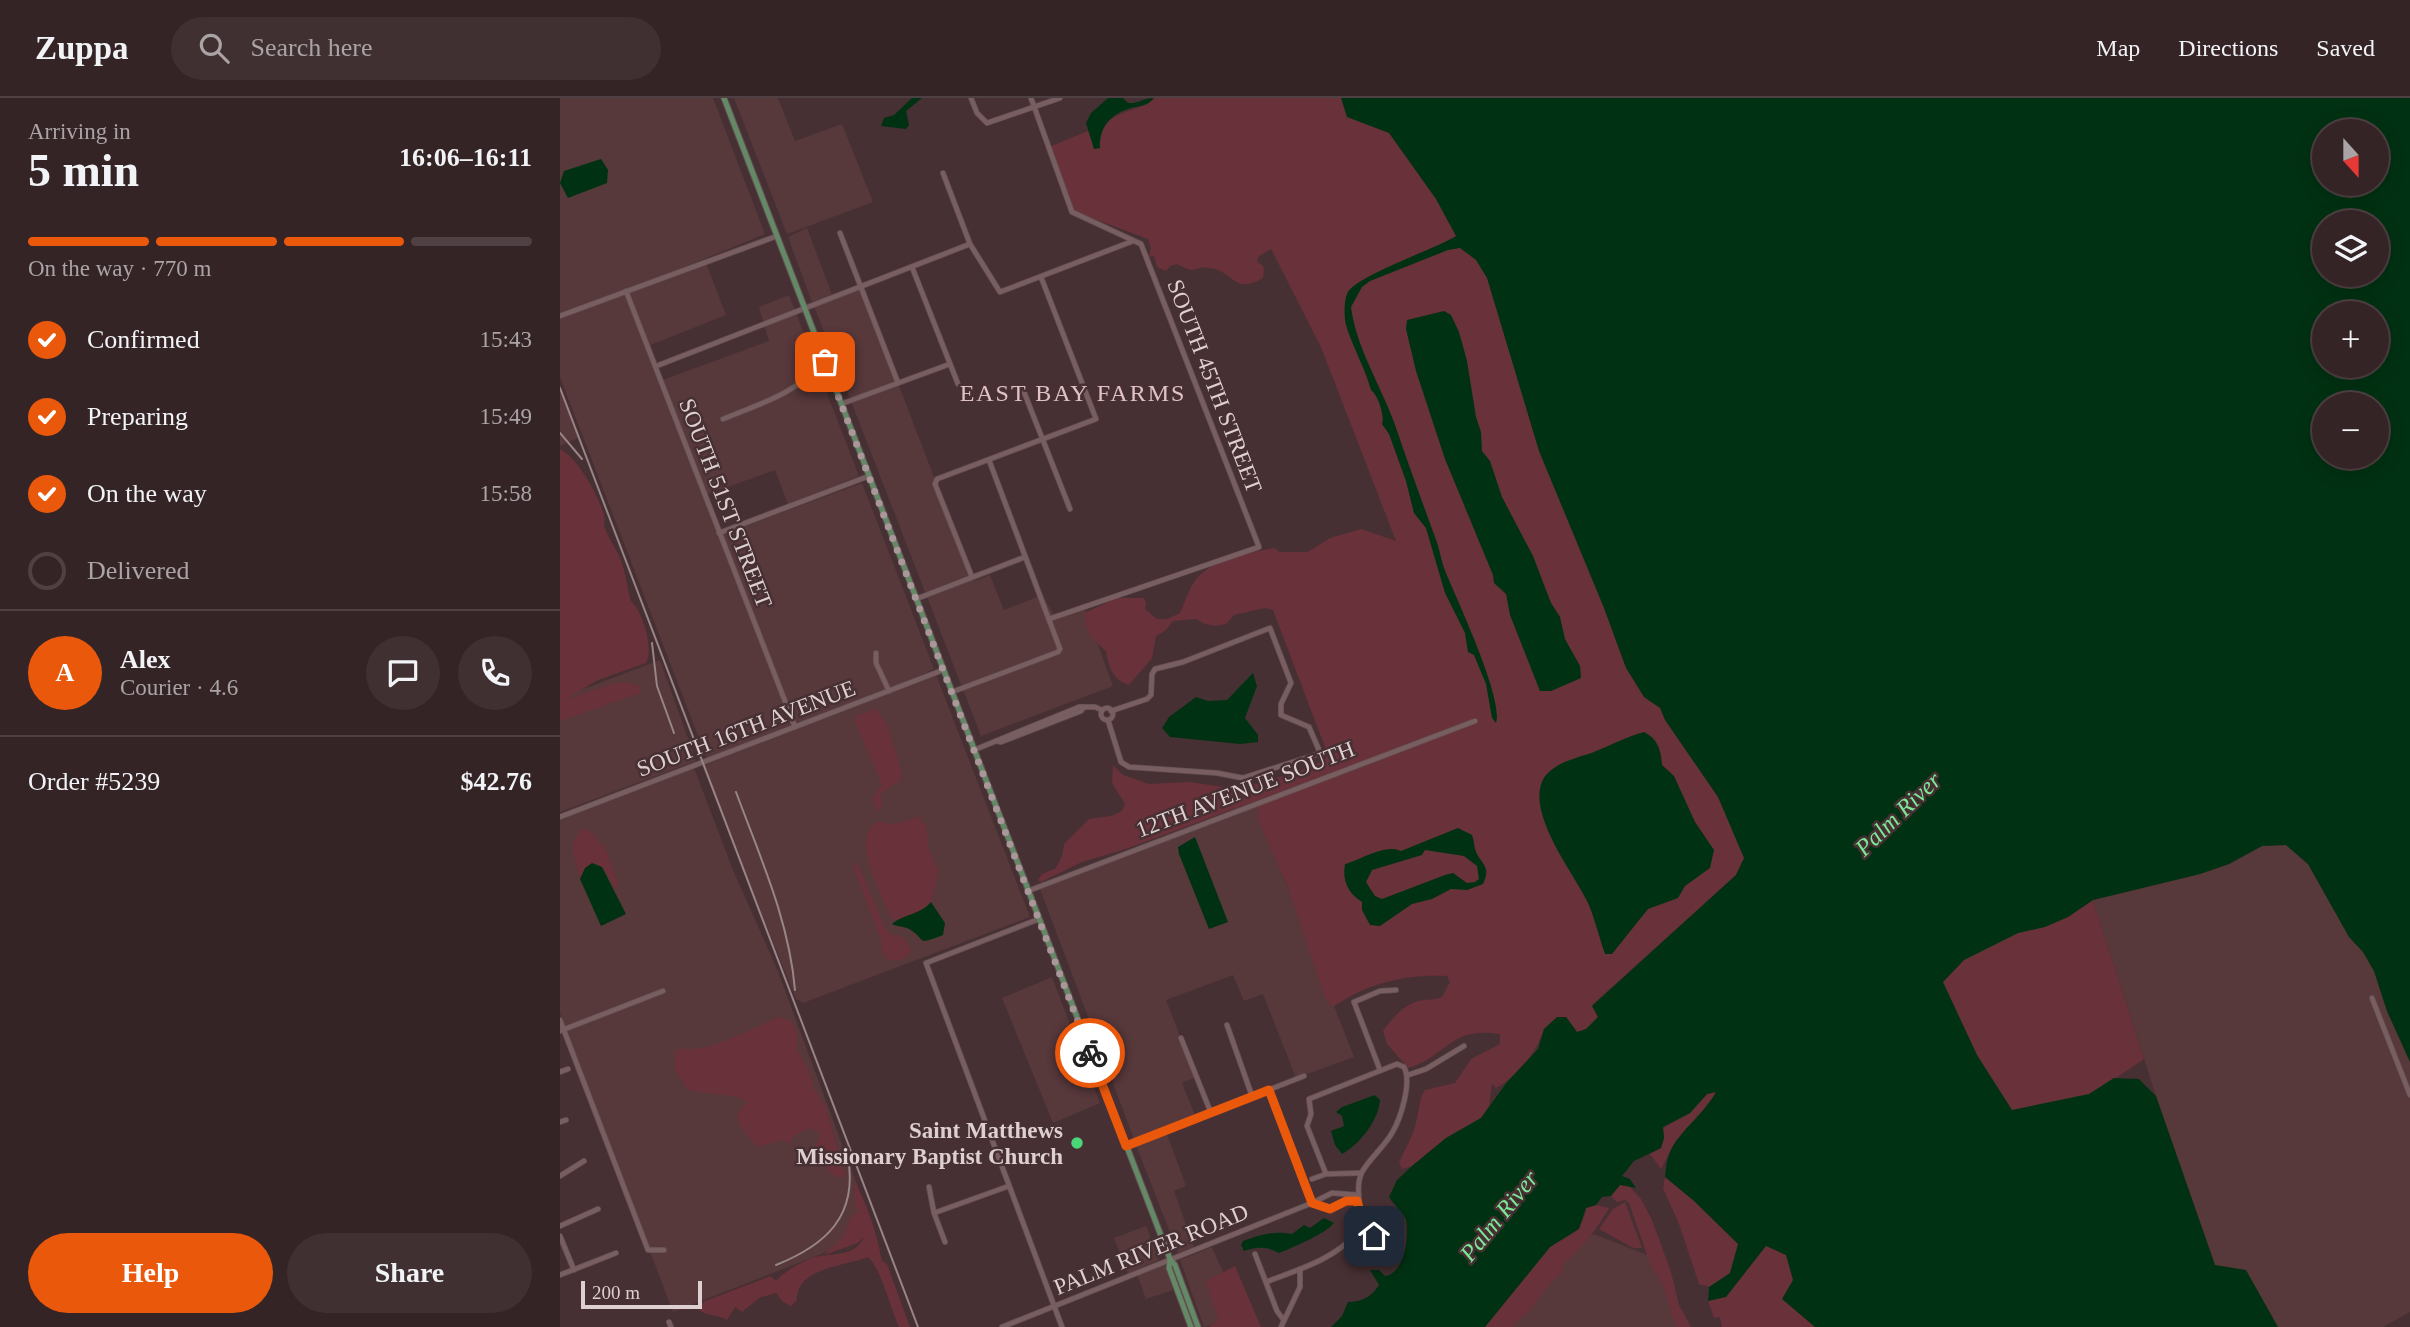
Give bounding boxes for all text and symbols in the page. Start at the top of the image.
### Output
search box [171,17,661,80]
icon: search [195,29,233,67]
text: Zuppa [35,30,129,66]
text: Search here [251,33,373,62]
text: Map [2096,35,2140,61]
text: Directions [2178,35,2278,61]
text: Saved [2316,35,2375,61]
text: Arriving in [28,119,131,144]
north arrow [2312,119,2389,196]
map controls [2312,119,2389,469]
text: 16:06–16:11 [399,143,532,172]
text: 5 min [28,145,139,196]
button: layers [2312,210,2389,287]
text: On the way · 770 m [28,256,211,281]
street label: SOUTH 45TH STREET [1162,276,1267,496]
button: + [2312,301,2389,378]
icon: check [28,321,66,359]
text: Confirmed [87,325,200,354]
text: 15:43 [480,327,532,352]
pin [795,332,855,392]
icon: bag [806,343,844,381]
district label: EAST BAY FARMS [960,380,1186,406]
button: − [2312,392,2389,469]
street label: SOUTH 51ST STREET [674,395,777,611]
icon: check [28,398,66,436]
text: Preparing [87,402,188,431]
text: 15:49 [480,404,532,429]
icon: check [28,475,66,513]
text: On the way [87,479,207,508]
text: 15:58 [480,481,532,506]
text: Delivered [87,556,190,585]
button: chat [366,636,440,710]
button: phone [458,636,532,710]
text: Alex [120,645,171,674]
text: A [56,658,74,687]
text: Courier · 4.6 [120,675,238,700]
street label: SOUTH 16TH AVENUE [633,675,859,782]
street label: 12TH AVENUE SOUTH [1132,736,1358,843]
water label: Palm River [1849,766,1947,862]
text: Order #5239 [28,767,160,796]
text: $42.76 [461,767,532,796]
courier [1055,1018,1125,1088]
icon: bike [1071,1034,1109,1072]
place label: Saint Matthews Missionary Baptist Church [796,1118,1063,1169]
marker: Saint Matthews Missionary Baptist Church [1069,1135,1085,1151]
water label: Palm River [1454,1165,1544,1267]
street label: PALM RIVER ROAD [1050,1199,1252,1300]
pin [1344,1206,1404,1266]
icon: home [1355,1217,1393,1255]
button: Help [28,1233,273,1313]
button: Share [287,1233,532,1313]
scale bar [581,1278,702,1310]
text: 200 m [592,1282,640,1303]

